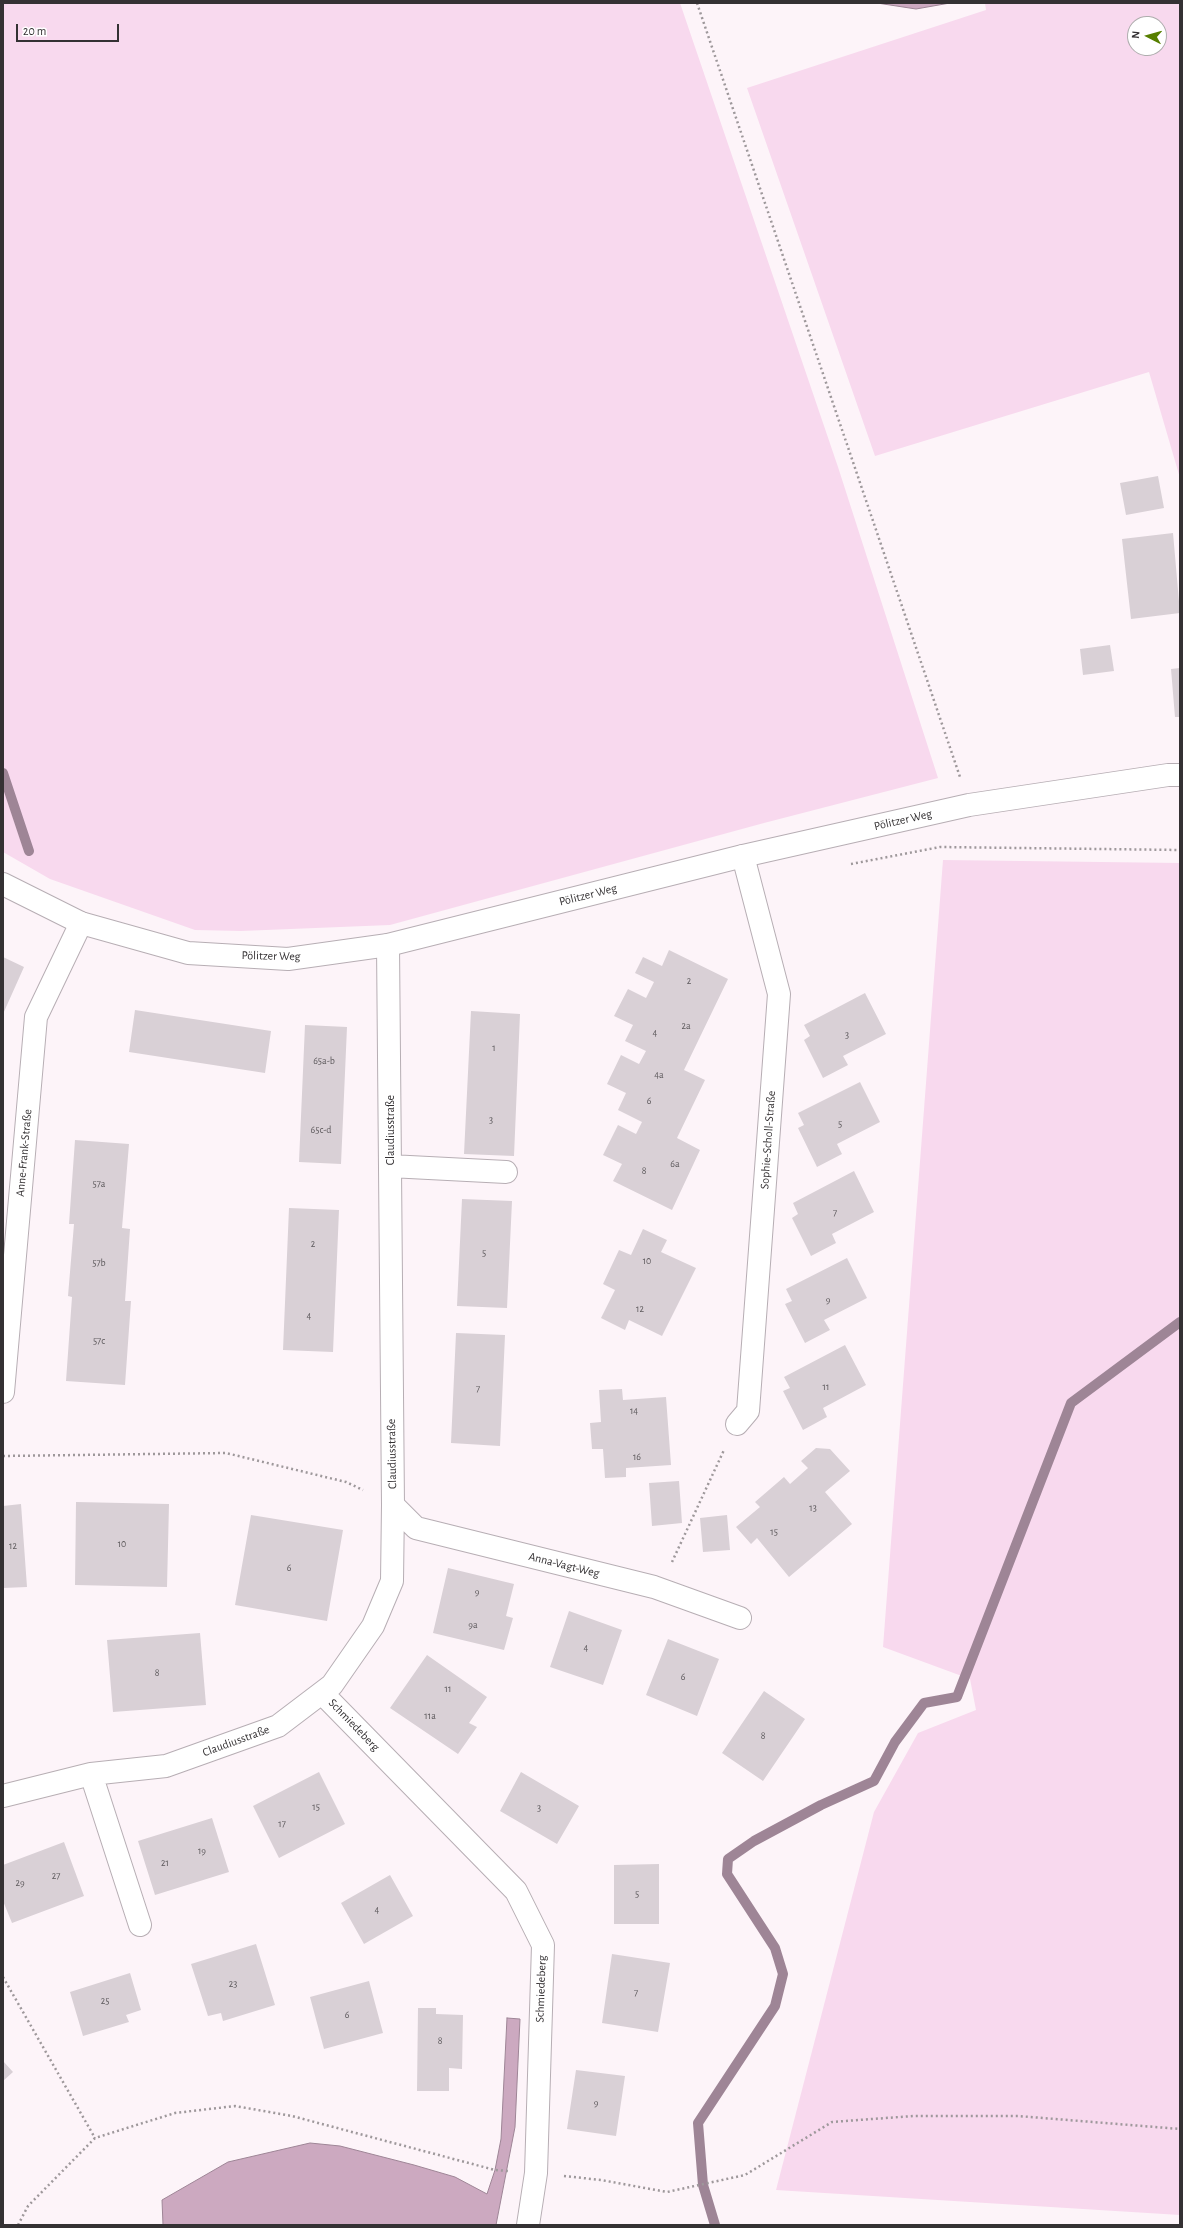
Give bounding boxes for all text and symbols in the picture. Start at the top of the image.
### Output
scale bar [18,16,121,42]
north arrow [1127,16,1167,56]
text: 20 m [23,25,46,37]
text: N [1130,30,1141,39]
street label: Pölitzer Weg [873,806,933,834]
street label: Pölitzer Weg [558,881,618,909]
street label: Pölitzer Weg [241,948,301,964]
house number: 2 [687,975,691,987]
house number: 2a [681,1020,691,1032]
house number: 4 [653,1027,657,1039]
house number: 3 [845,1029,849,1041]
house number: 1 [492,1042,496,1054]
house number: 65a-b [313,1055,335,1067]
house number: 4a [654,1069,664,1081]
street label: Sophie-Scholl-Straße [757,1090,779,1190]
street label: Claudiusstraße [383,1095,397,1165]
house number: 6 [647,1095,651,1107]
street label: Anne-Frank-Straße [13,1109,35,1197]
house number: 3 [489,1114,493,1126]
house number: 5 [838,1118,842,1130]
house number: 65c-d [311,1124,331,1136]
house number: 6a [670,1158,680,1170]
house number: 8 [642,1165,646,1177]
house number: 57a [93,1178,105,1190]
house number: 7 [833,1207,837,1219]
house number: 2 [311,1238,315,1250]
house number: 5 [482,1247,486,1259]
house number: 10 [643,1255,651,1267]
house number: 57b [92,1257,106,1269]
house number: 9 [826,1294,830,1306]
house number: 12 [636,1303,644,1315]
house number: 4 [307,1310,311,1322]
house number: 57c [93,1335,105,1347]
house number: 11 [823,1381,829,1393]
house number: 7 [476,1383,480,1395]
house number: 14 [630,1405,638,1417]
street label: Claudiusstraße [384,1419,400,1489]
house number: 16 [633,1451,641,1463]
house number: 13 [809,1502,817,1514]
house number: 15 [770,1526,778,1538]
house number: 10 [118,1538,126,1550]
house number: 12 [9,1540,17,1552]
street label: Anna-Vagt-Weg [527,1549,601,1581]
house number: 6 [287,1562,291,1574]
house number: 9 [475,1586,479,1598]
house number: 9a [468,1619,478,1631]
house number: 4 [584,1642,588,1654]
house number: 8 [155,1667,159,1679]
house number: 6 [681,1671,685,1683]
house number: 11 [445,1683,451,1695]
street label: Schmiedeberg [325,1696,383,1754]
house number: 11a [424,1710,436,1722]
street label: Claudiusstraße [201,1722,271,1760]
house number: 8 [761,1730,765,1742]
house number: 15 [312,1801,320,1813]
house number: 3 [537,1802,541,1814]
house number: 17 [278,1818,286,1830]
house number: 19 [198,1845,206,1857]
house number: 21 [161,1857,169,1869]
house number: 27 [52,1870,60,1882]
house number: 29 [15,1877,25,1889]
house number: 5 [635,1888,639,1900]
house number: 4 [375,1904,379,1916]
street label: Schmiedeberg [533,1955,549,2023]
house number: 23 [229,1978,237,1990]
house number: 7 [634,1987,638,1999]
house number: 25 [101,1995,109,2007]
house number: 6 [345,2009,349,2021]
house number: 8 [438,2035,442,2047]
house number: 9 [594,2097,598,2109]

